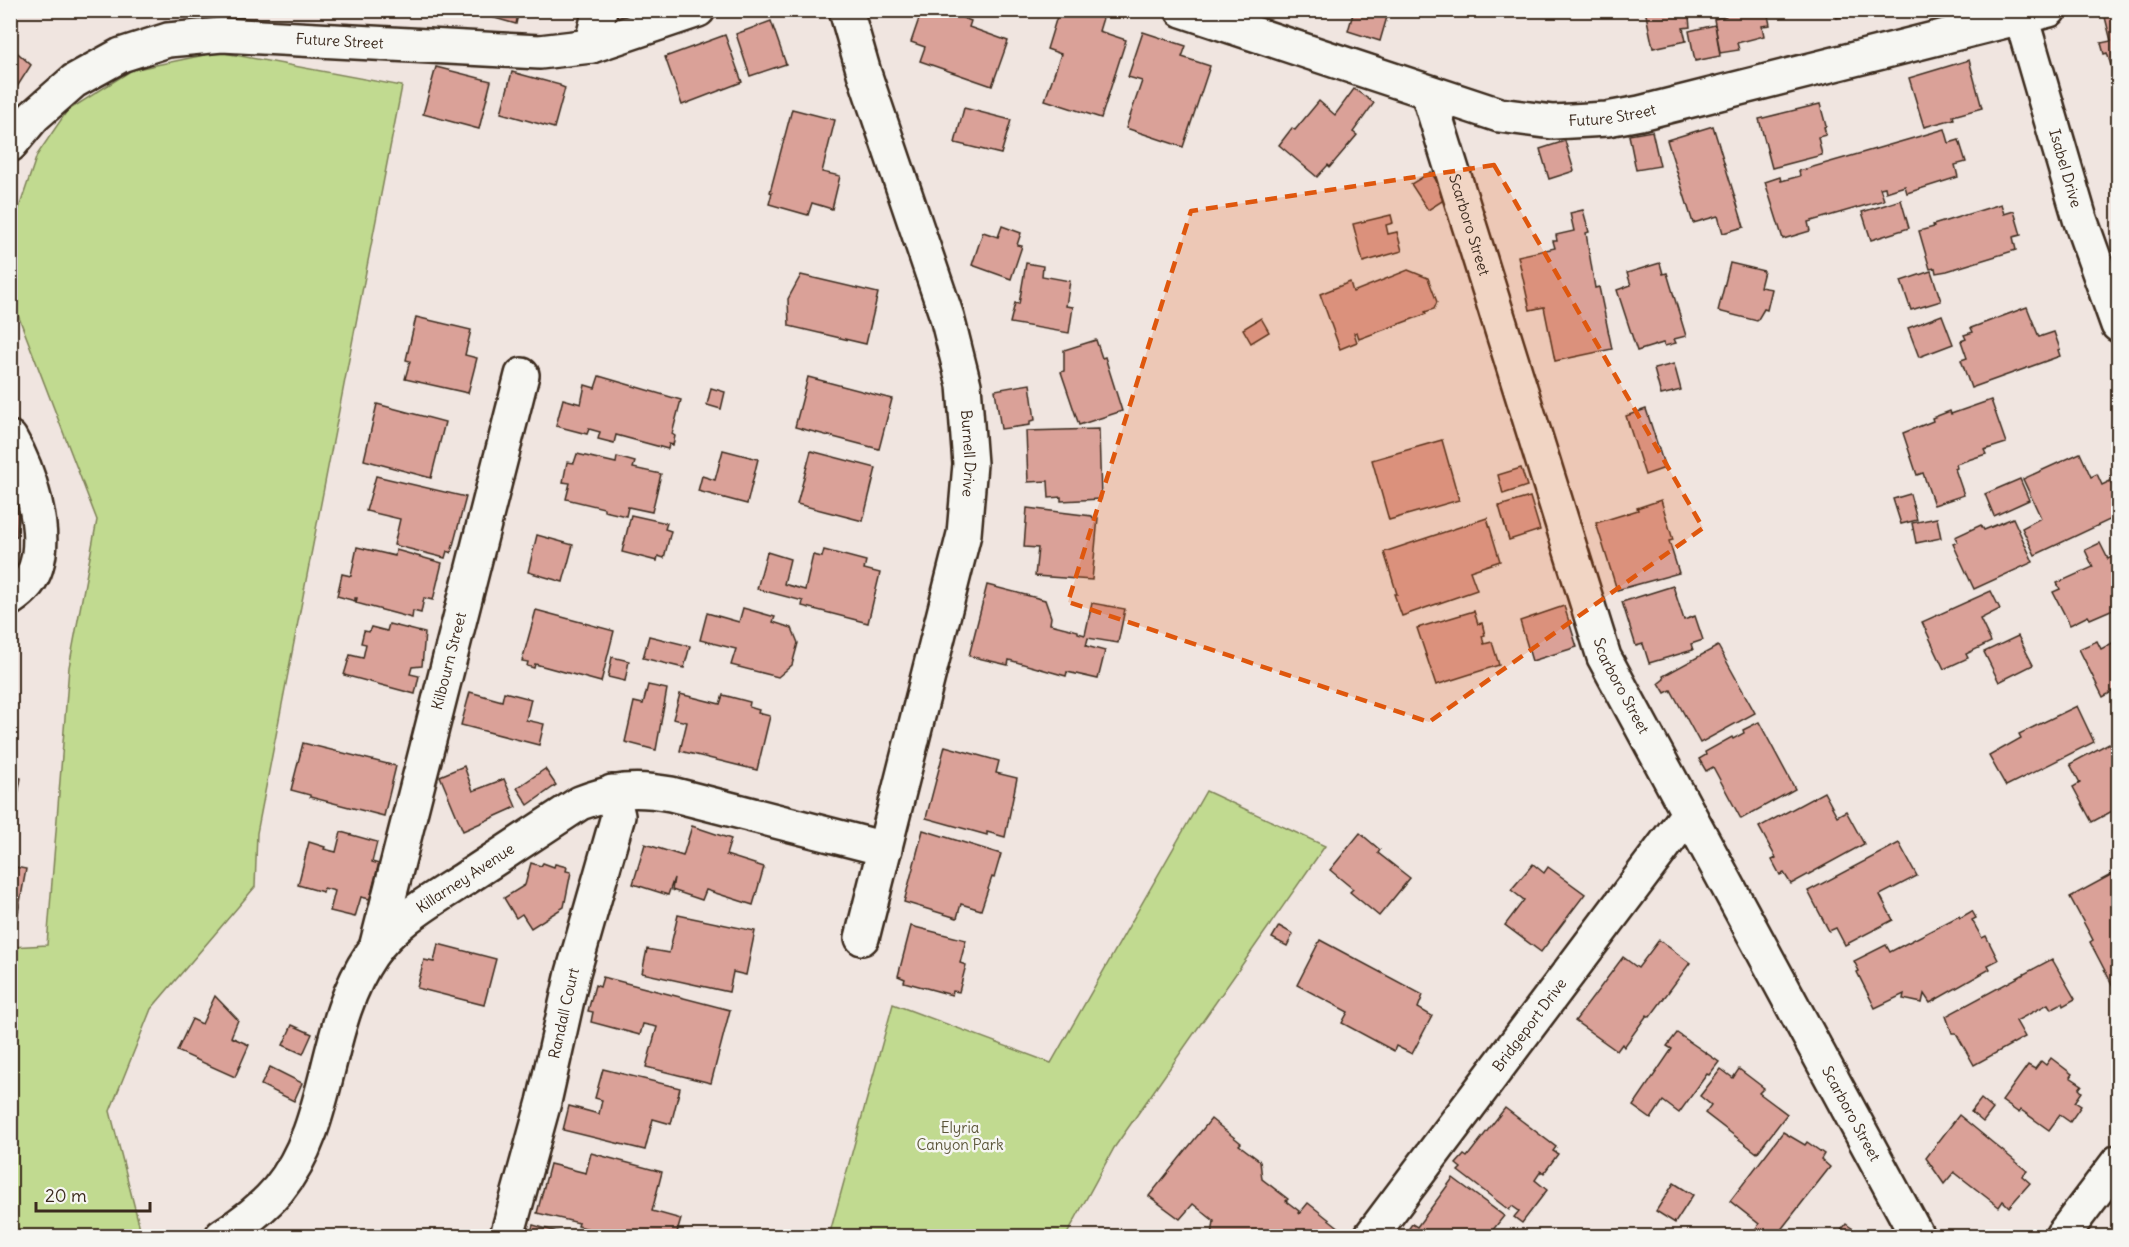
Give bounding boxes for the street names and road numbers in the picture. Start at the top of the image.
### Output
street label: Future Street [295,29,384,53]
street label: Future Street [1568,99,1658,130]
street label: Isabel Drive [2045,127,2086,210]
street label: Scarboro Street [1445,171,1494,278]
street label: Burnell Drive [957,409,980,498]
street label: Kilbourn Street [427,610,470,712]
street label: Scarboro Street [1590,635,1654,737]
street label: Killarney Avenue [412,839,518,917]
street label: Randall Court [544,965,583,1060]
street label: Bridgeport Drive [1488,974,1570,1075]
street label: Scarboro Street [1818,1063,1885,1164]

